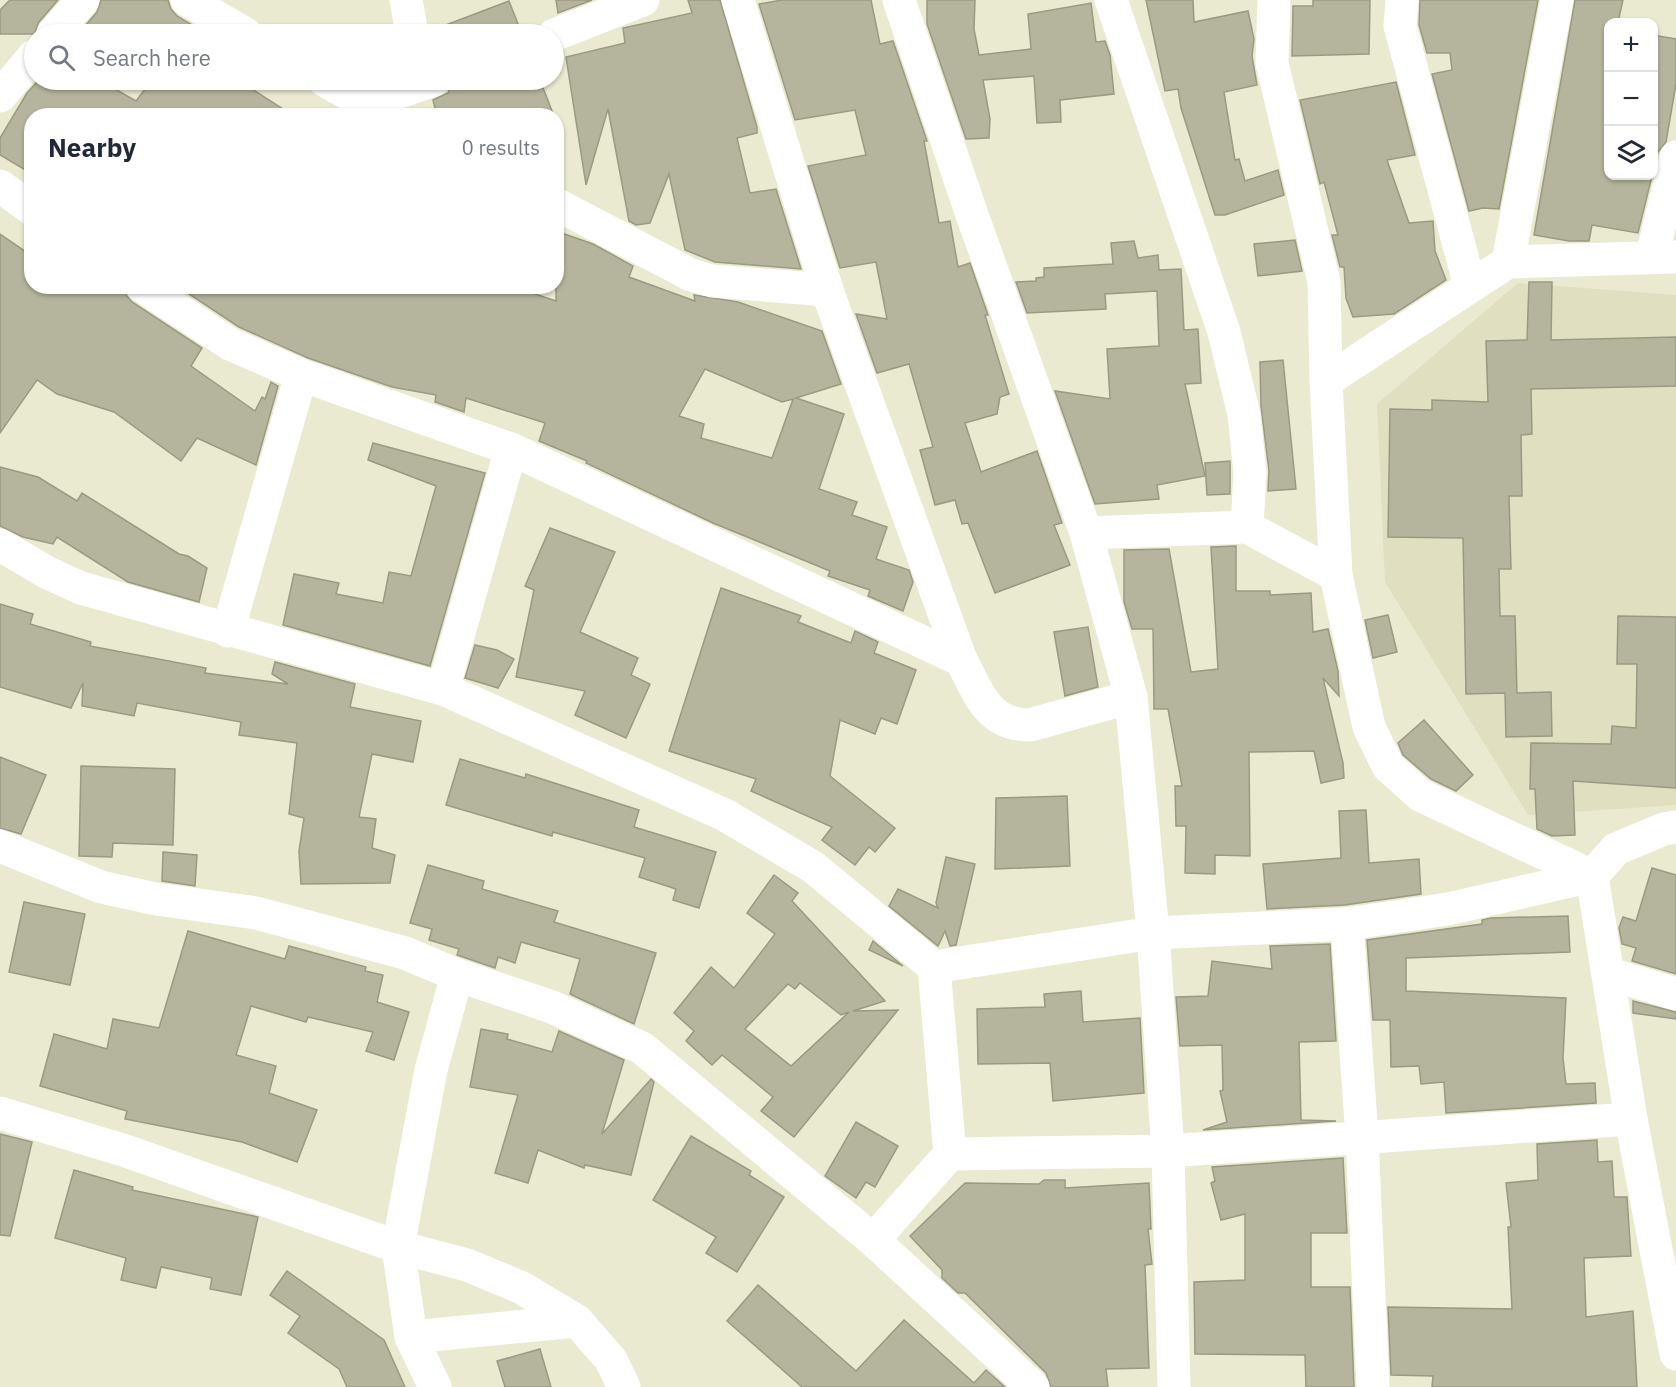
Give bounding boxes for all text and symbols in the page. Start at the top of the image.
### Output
map controls [1604,18,1658,180]
button: + [1604,18,1658,72]
search box [24,24,564,90]
icon: search [45,41,78,74]
text: Search here [93,43,211,72]
button: − [1604,72,1658,126]
button: layers [1604,126,1658,180]
text: Nearby [48,130,136,164]
text: 0 results [462,134,540,161]

